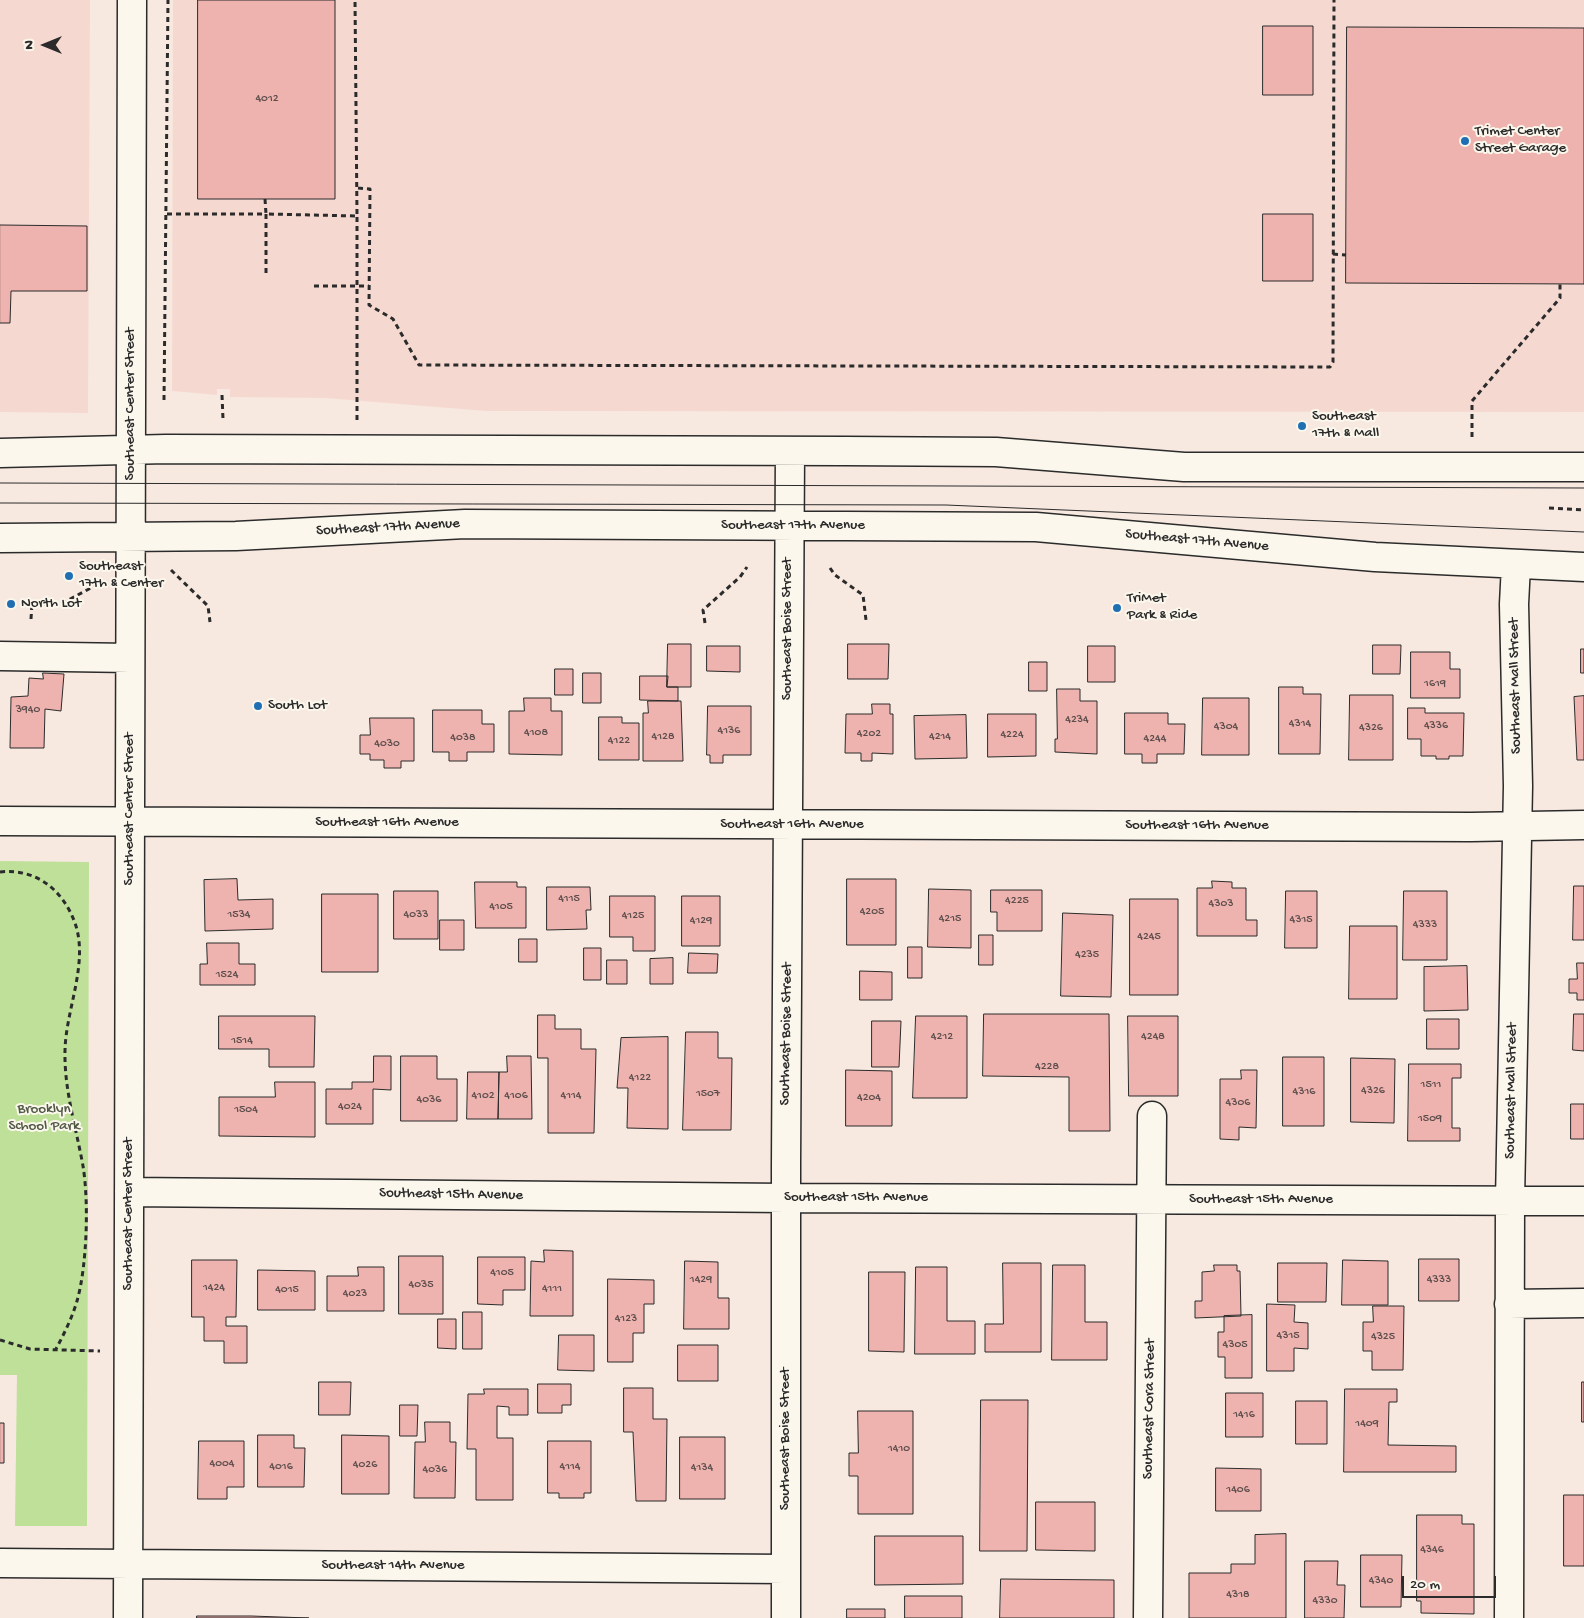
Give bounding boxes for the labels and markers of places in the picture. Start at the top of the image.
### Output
place label: Trimet Center Street Garage [1475,123,1566,158]
marker: Trimet Center Street Garage [1459,135,1471,147]
place label: Southeast 17th & Mall [1312,408,1379,443]
marker: Southeast 17th & Mall [1296,420,1308,432]
place label: Southeast 17th & Center [79,558,163,593]
marker: Southeast 17th & Center [63,570,75,582]
place label: TriMet Park & Ride [1127,590,1197,625]
place label: North Lot [21,595,81,613]
marker: North Lot [5,598,17,610]
marker: TriMet Park & Ride [1111,602,1123,614]
place label: South Lot [268,697,327,715]
marker: South Lot [252,700,264,712]

